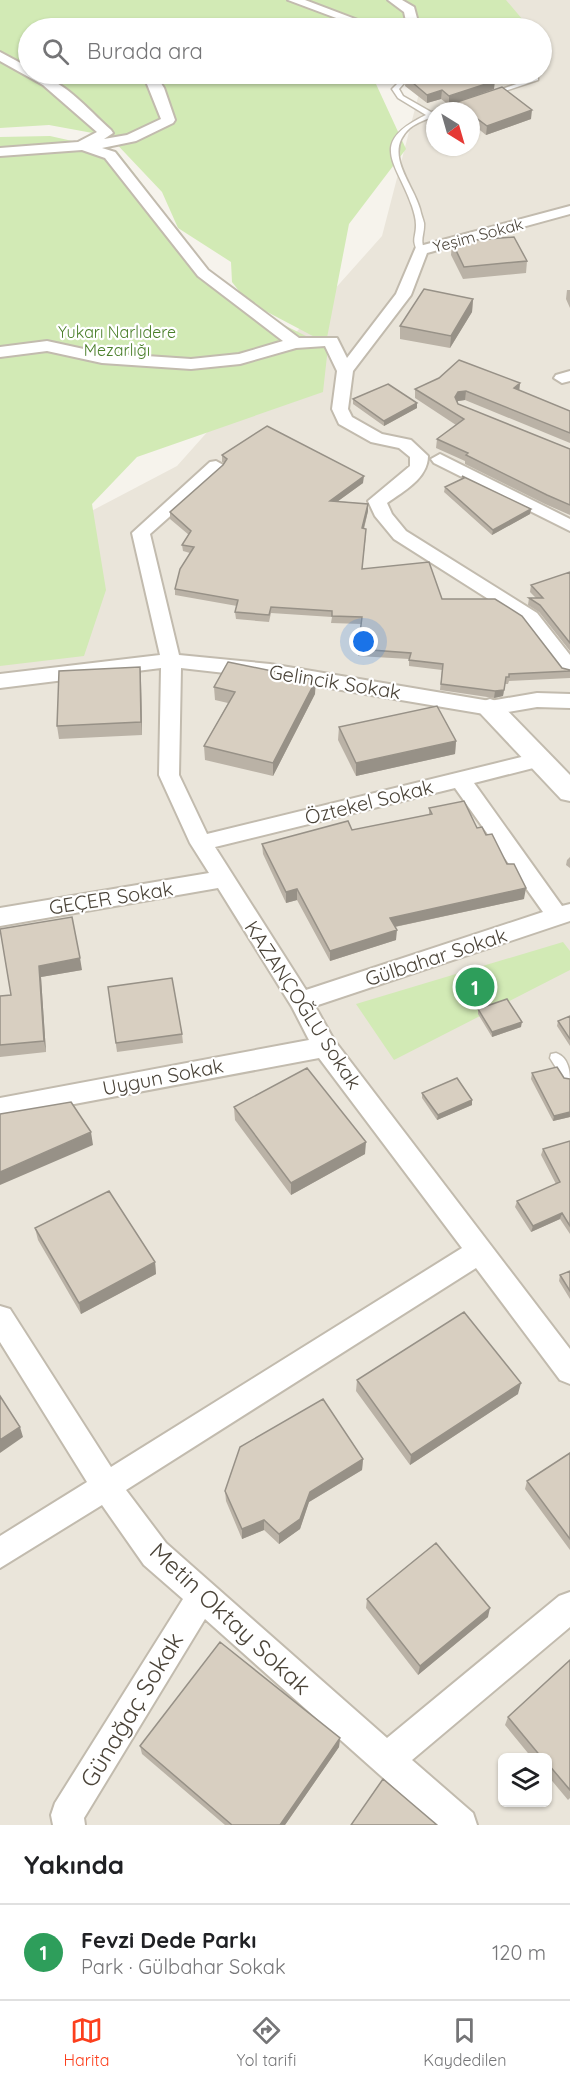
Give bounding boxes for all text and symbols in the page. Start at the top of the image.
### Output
search box [18,18,552,84]
icon: search [39,35,72,68]
text: Burada ara [87,37,203,65]
north arrow [426,102,480,156]
street label: Yeşim Sokak [431,213,525,257]
park label: Yukarı Narlıdere Mezarlığı [58,322,176,360]
your location [349,627,378,656]
street label: Gelincik Sokak [267,659,403,704]
street label: Öztekel Sokak [302,774,436,830]
street label: GEÇER Sokak [47,875,175,920]
street label: KAZANÇOĞLU Sokak [240,916,367,1094]
street label: Gülbahar Sokak [362,922,510,991]
pin: 1 [456,964,494,1010]
street label: Uygun Sokak [100,1053,226,1100]
street label: Metin Oktay Sokak [144,1536,317,1701]
street label: Günağaç Sokak [73,1627,189,1792]
map controls [498,1753,552,1807]
button: layers [498,1753,552,1807]
text: Yakında [24,1848,124,1881]
text: Fevzi Dede Parkı [81,1926,256,1954]
text: 1 [40,1940,47,1965]
text: 120 m [492,1940,546,1965]
text: Park · Gülbahar Sokak [81,1954,286,1979]
tab: Harita [64,2014,109,2070]
tab: Yol tarifi [236,2014,296,2070]
tab: Kaydedilen [423,2014,506,2070]

